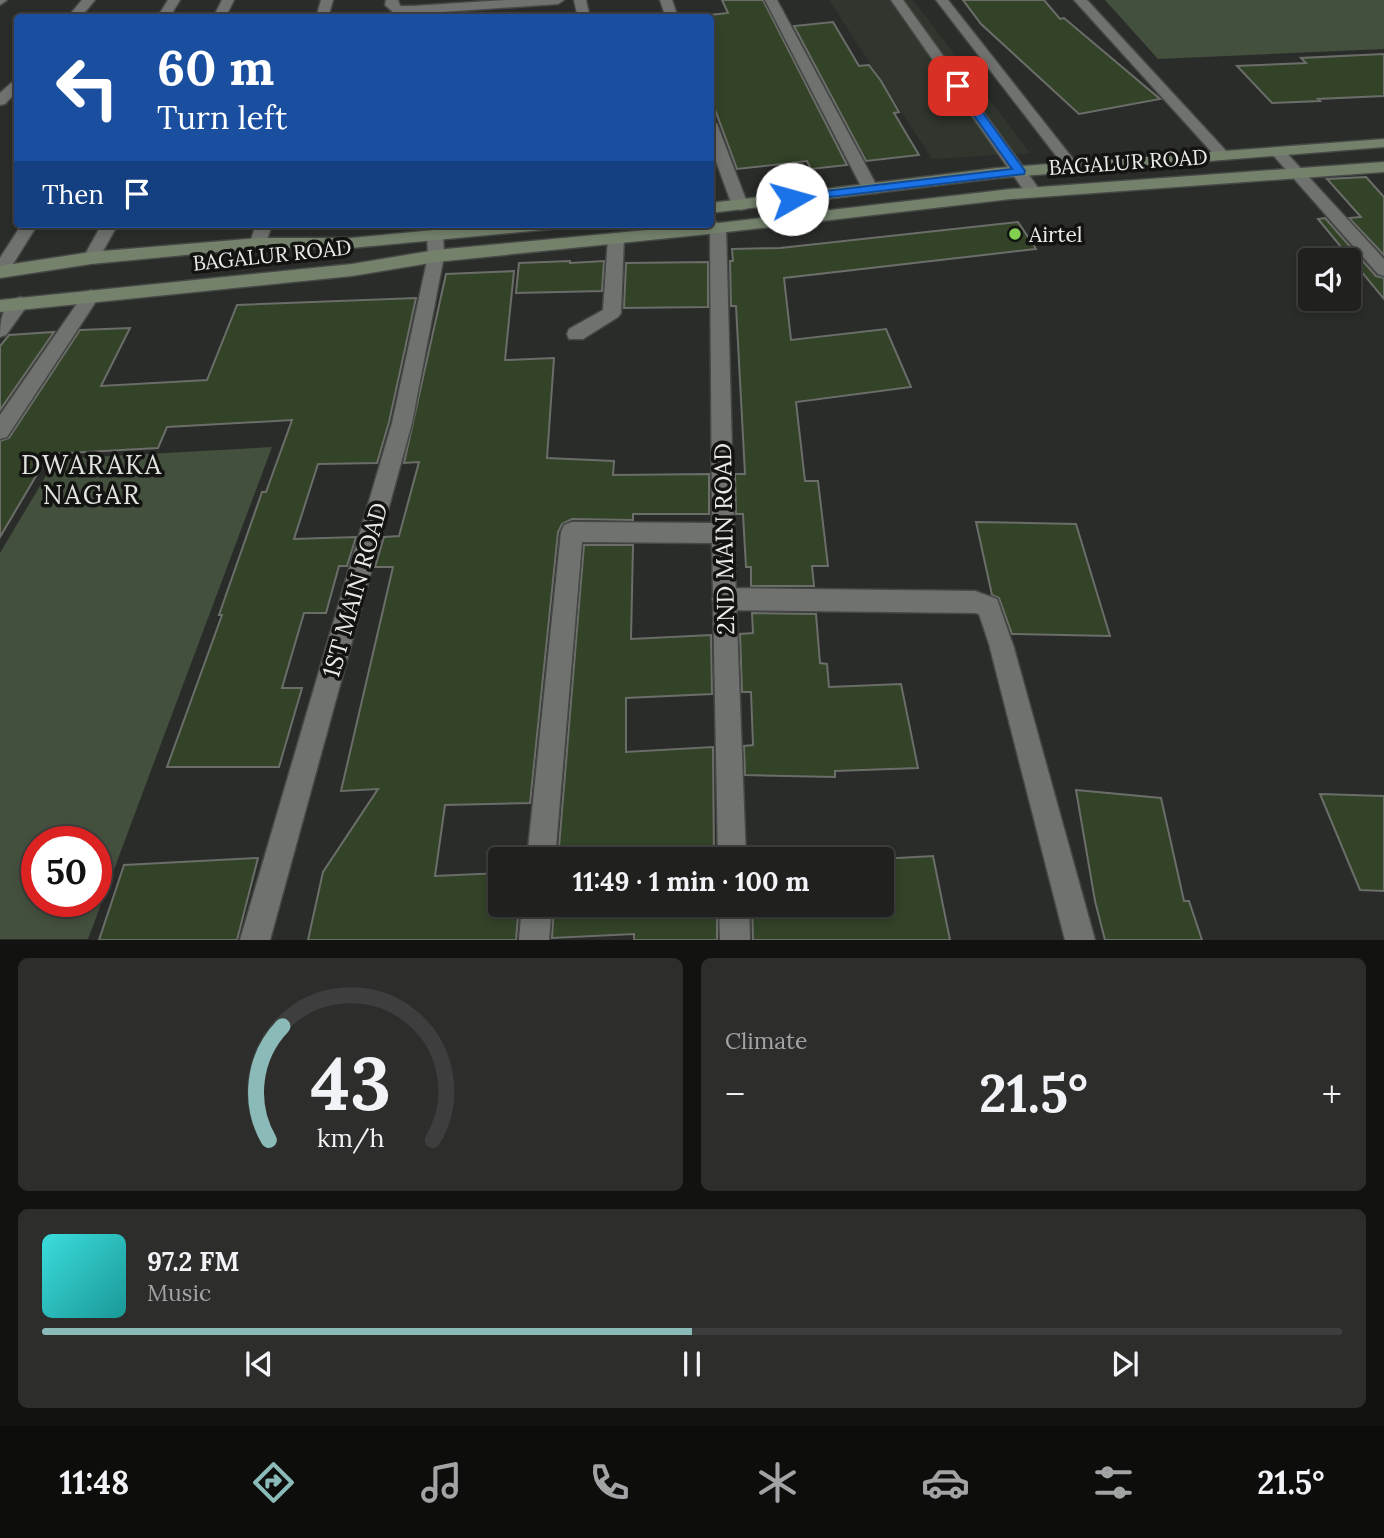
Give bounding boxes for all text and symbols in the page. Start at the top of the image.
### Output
text: 60 m [157,36,274,98]
icon: left [42,42,133,133]
pin [928,56,988,116]
icon: arrive [939,67,977,105]
text: Turn left [157,97,287,138]
street label: BAGALUR ROAD [1048,143,1208,181]
position arrow [755,162,829,236]
icon: arrive [118,175,156,213]
text: Then [42,178,104,211]
place label: Airtel [1028,221,1083,248]
marker: Airtel [1007,226,1023,242]
street label: BAGALUR ROAD [191,233,353,277]
map controls [1298,248,1361,311]
button: sound [1298,248,1361,311]
street label: 2ND MAIN ROAD [707,443,741,635]
district label: DWARAKA NAGAR [21,448,163,511]
street label: 1ST MAIN ROAD [315,499,395,681]
speed limit sign: 50 [21,826,112,917]
text: 11:49 · 1 min · 100 m [573,865,809,898]
text: Climate [725,1026,807,1055]
text: 43 [310,1038,391,1131]
text: 21.5° [979,1060,1088,1126]
text: − [725,1070,745,1118]
text: + [1322,1070,1342,1118]
text: km/h [317,1122,384,1154]
text: 97.2 FM [147,1245,239,1278]
text: Music [147,1278,211,1307]
icon: previous [240,1345,278,1383]
icon: pause [673,1345,711,1383]
icon: next [1106,1345,1144,1383]
icon: directions [249,1458,298,1507]
icon: music [417,1458,466,1507]
icon: phone [585,1458,634,1507]
icon: climate [753,1458,802,1507]
icon: car [921,1458,970,1507]
icon: filters [1089,1458,1138,1507]
text: 11:48 [60,1462,129,1503]
text: 21.5° [1257,1462,1324,1503]

